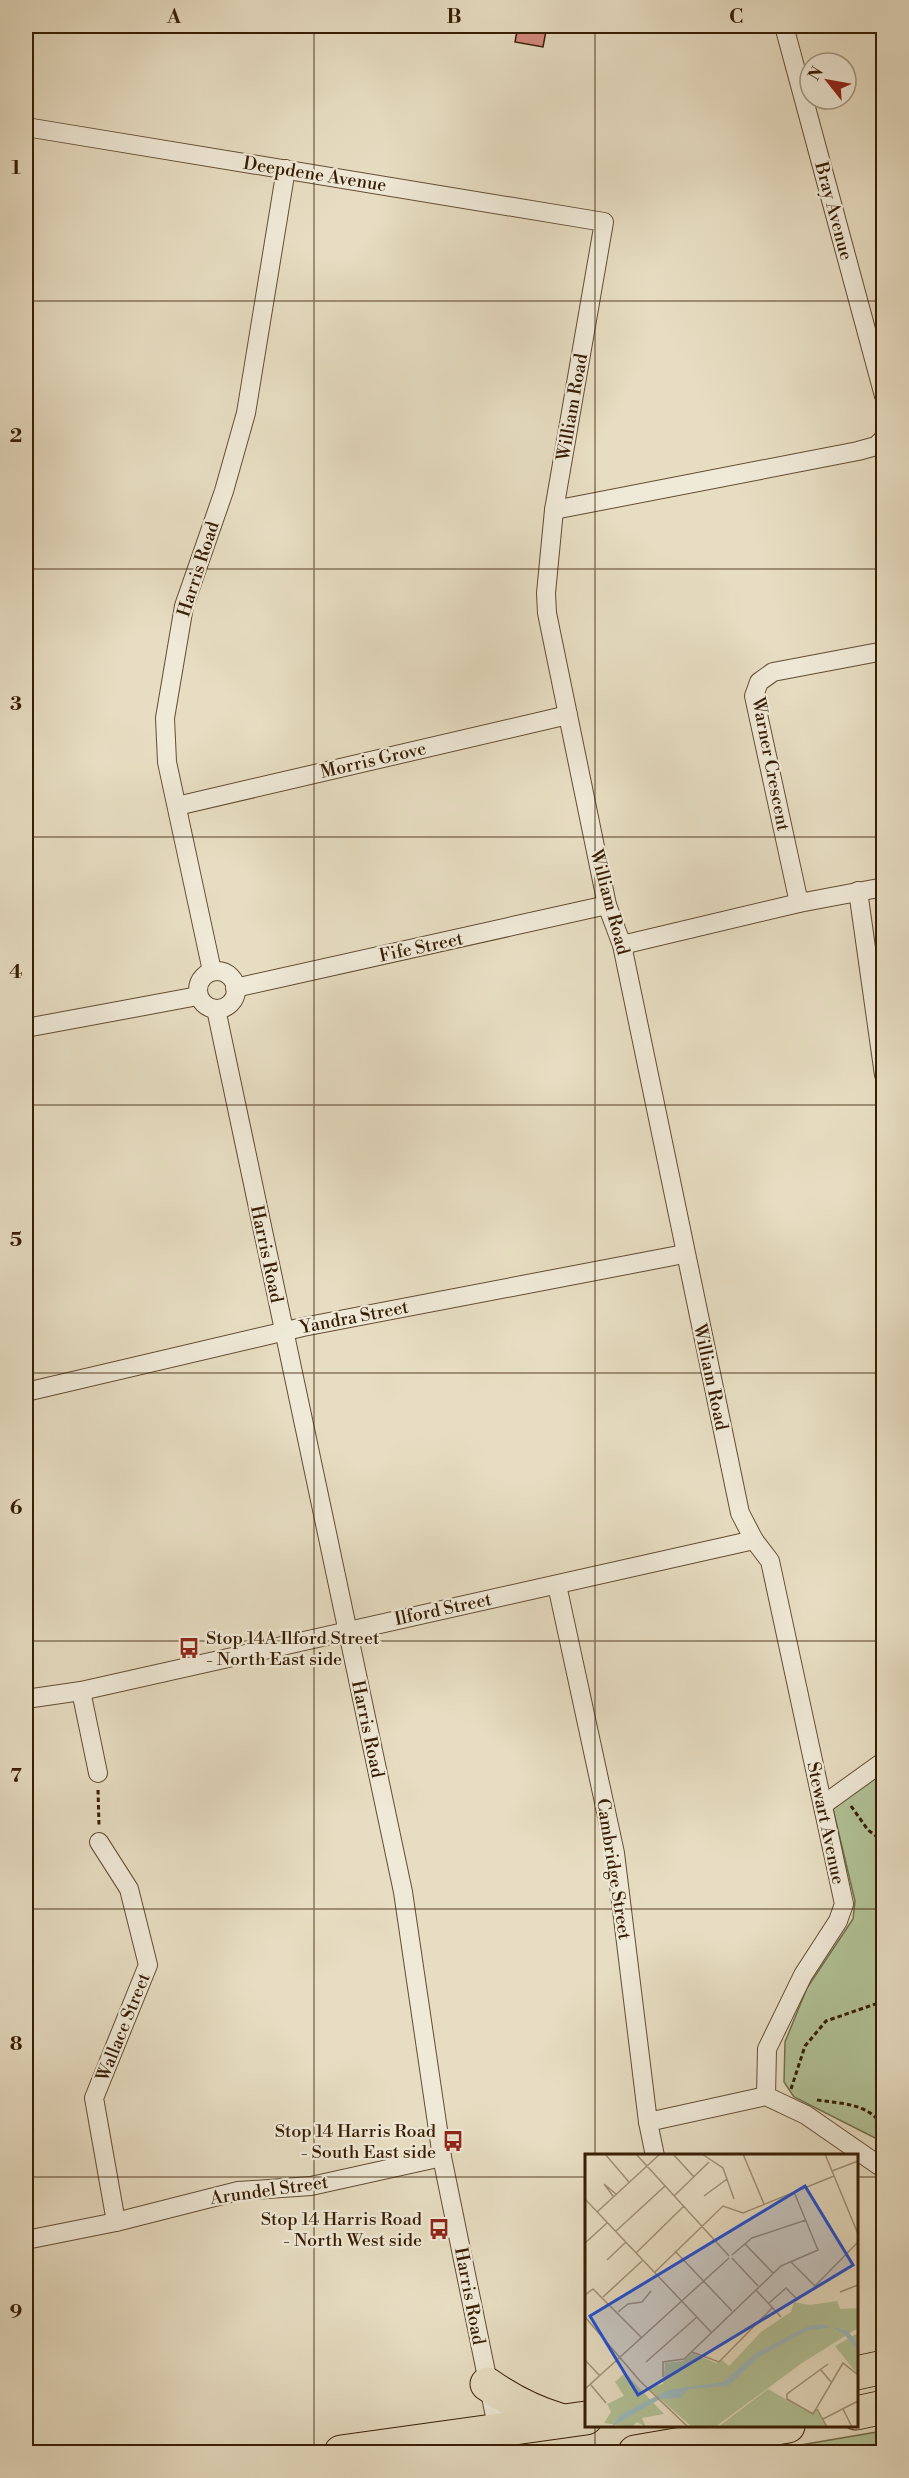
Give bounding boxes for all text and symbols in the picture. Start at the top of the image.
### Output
text: A [166,5,182,30]
text: B [446,5,462,30]
text: C [729,5,743,30]
north arrow [798,51,858,111]
text: N [804,63,828,84]
street label: Deepdene Avenue [242,152,388,197]
text: 1 [11,156,21,181]
street label: Bray Avenue [809,158,858,263]
street label: William Road [552,351,593,464]
text: 2 [10,424,22,449]
street label: Harris Road [172,518,225,620]
text: 3 [10,692,22,717]
street label: Warner Crescent [746,694,795,834]
street label: Morris Grove [318,737,428,784]
street label: William Road [584,846,635,958]
street label: Fife Street [377,927,466,968]
text: 4 [9,960,23,985]
street label: Harris Road [245,1203,288,1306]
text: 5 [10,1228,22,1253]
street label: Yandra Street [297,1296,411,1339]
street label: William Road [688,1321,733,1433]
text: 6 [10,1496,23,1521]
street label: Ilford Street [392,1588,494,1631]
place label: Stop 14A Ilford Street - North East side [206,1627,380,1671]
bus stop icon: Stop 14A Ilford Street - North East side [177,1636,201,1660]
street label: Harris Road [346,1678,389,1781]
street label: Stewart Avenue [801,1760,850,1887]
text: 7 [10,1764,22,1789]
street label: Cambridge Street [591,1797,636,1942]
street label: Wallace Street [91,1969,156,2086]
text: 8 [10,2032,23,2057]
place label: Stop 14 Harris Road - South East side [275,2120,437,2164]
bus stop icon: Stop 14 Harris Road - South East side [441,2129,465,2153]
inset map [585,2154,858,2427]
street label: Arundel Street [208,2171,330,2210]
place label: Stop 14 Harris Road - North West side [261,2208,423,2252]
bus stop icon: Stop 14 Harris Road - North West side [427,2217,451,2241]
street label: Harris Road [449,2245,490,2348]
text: 9 [10,2300,22,2325]

